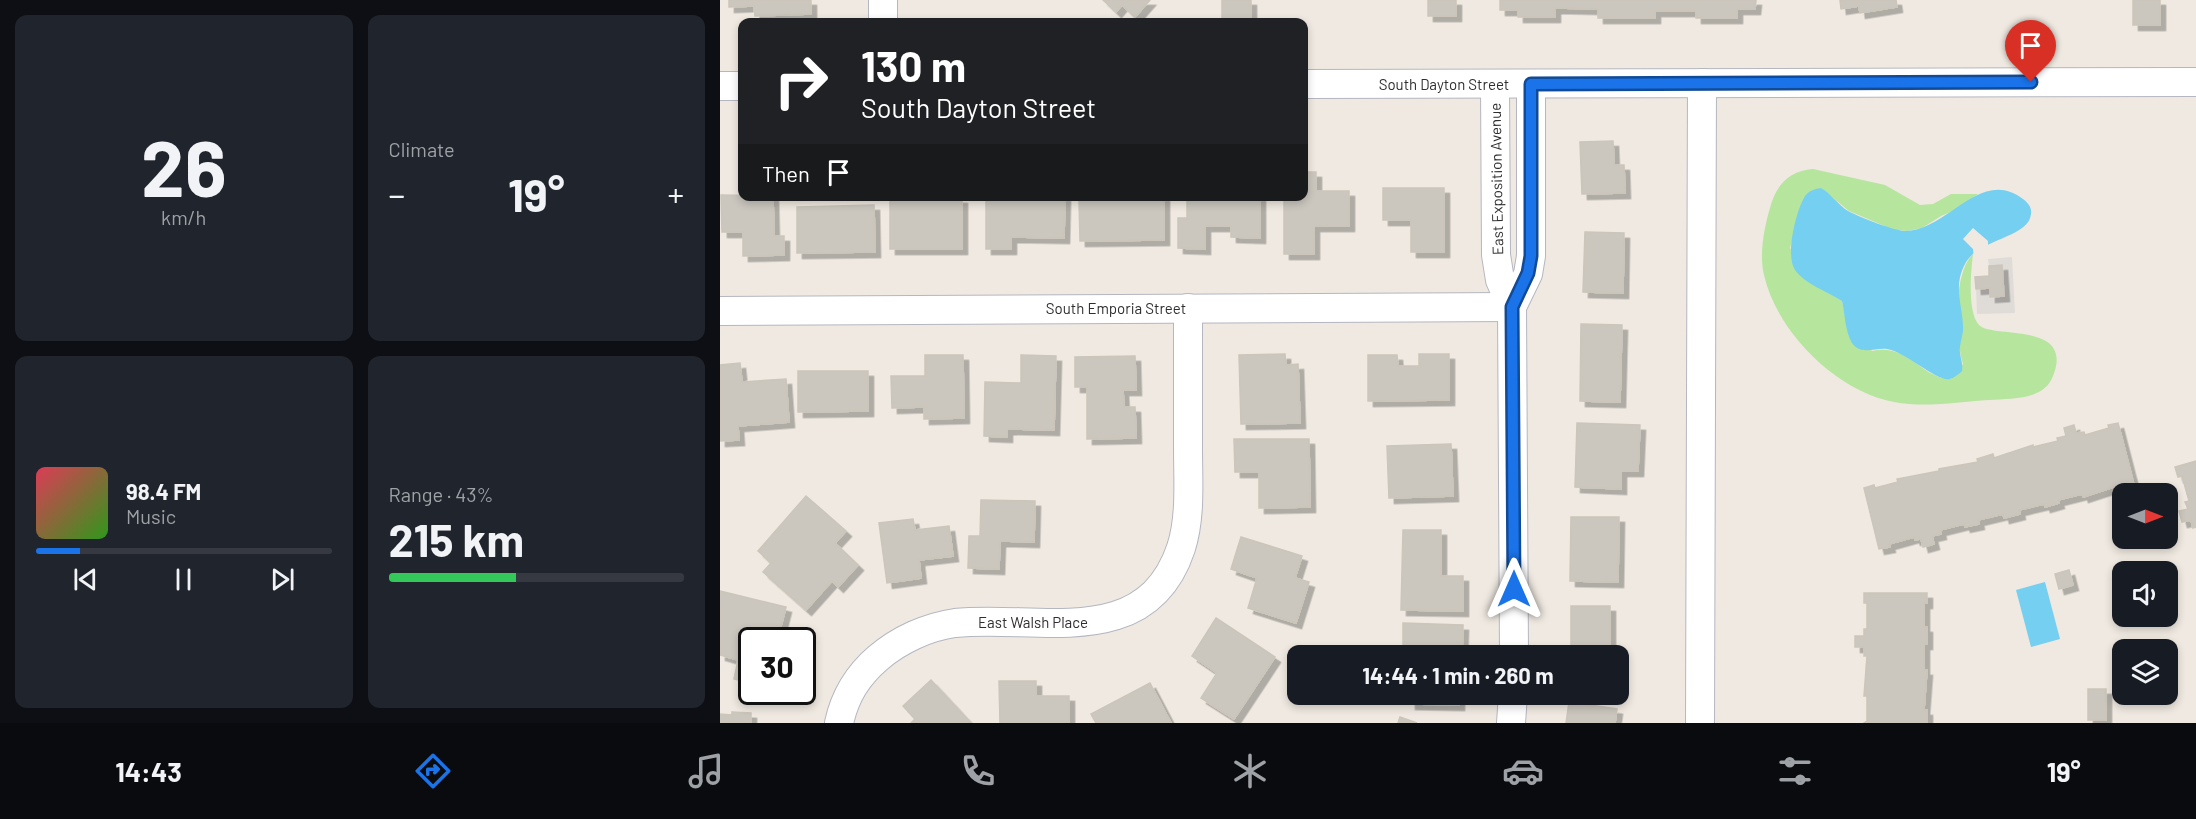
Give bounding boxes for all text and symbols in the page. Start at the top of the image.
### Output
pin [2005,20,2056,82]
icon: arrive [2014,29,2047,62]
text: 130 m [861,40,966,90]
icon: right [762,42,840,120]
street label: South Dayton Street [1379,75,1509,93]
text: South Dayton Street [861,91,1096,123]
street label: East Exposition Avenue [1486,103,1506,255]
text: 26 [141,119,227,213]
text: Climate [389,137,455,161]
icon: arrive [822,156,855,189]
text: Then [762,160,810,186]
text: 19° [508,167,565,221]
text: − [389,174,405,214]
text: + [668,174,684,214]
text: km/h [161,205,206,229]
street label: South Emporia Street [1046,299,1186,317]
text: 98.4 FM [126,478,201,504]
text: Range · 43% [389,482,494,506]
north arrow [2112,483,2178,549]
map controls [2112,483,2178,705]
text: Music [126,504,176,528]
text: 215 km [389,512,524,566]
position arrow [1482,557,1546,621]
button: sound [2112,561,2178,627]
icon: previous [69,563,102,596]
icon: pause [167,563,200,596]
icon: next [266,563,299,596]
street label: East Walsh Place [978,613,1088,631]
speed limit sign: 30 [738,627,816,705]
button: layers [2112,639,2178,705]
text: 14:44 · 1 min · 260 m [1362,662,1554,688]
icon: directions [412,750,454,792]
icon: music [685,750,727,792]
icon: phone [957,750,999,792]
icon: climate [1229,750,1271,792]
icon: car [1502,750,1544,792]
icon: filters [1774,750,1816,792]
text: 14:43 [115,755,182,787]
text: 19° [2047,755,2081,787]

